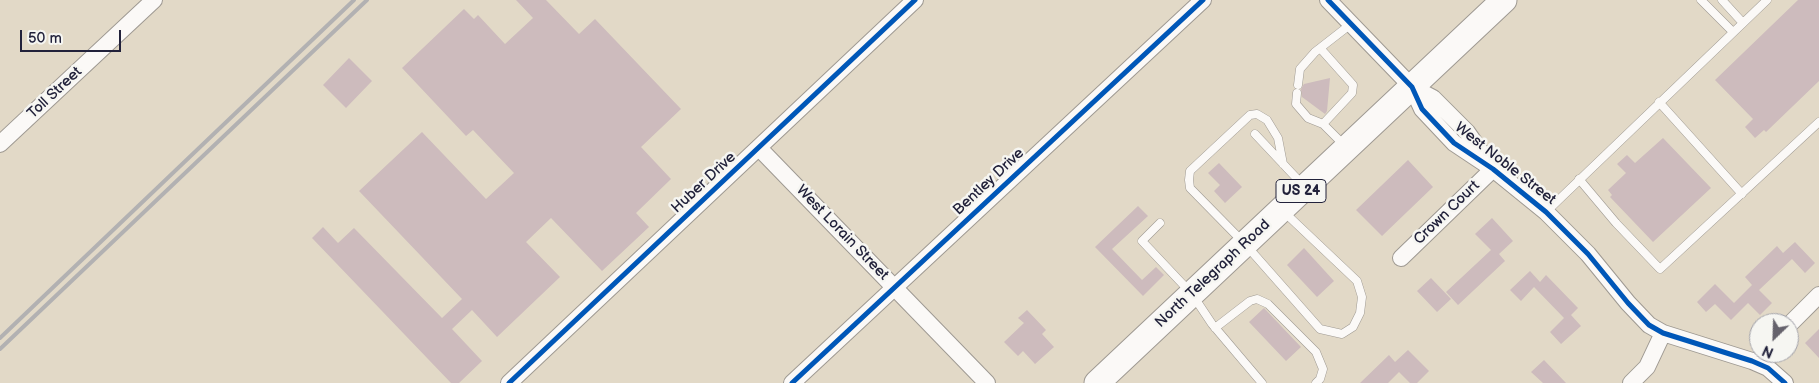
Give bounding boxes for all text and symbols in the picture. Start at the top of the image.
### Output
scale bar [22,20,124,52]
text: 50 m [28,29,62,48]
street label: Toll Street [24,63,86,123]
street label: West Noble Street [1451,119,1559,209]
street label: Bentley Drive [950,145,1028,219]
street label: Huber Drive [668,149,740,217]
street label: Crown Court [1410,177,1484,249]
road number: US 24 [1276,180,1326,202]
street label: West Lorain Street [792,182,892,284]
street label: North Telegraph Road [1152,216,1274,332]
north arrow [1749,313,1799,363]
text: N [1760,341,1776,361]

